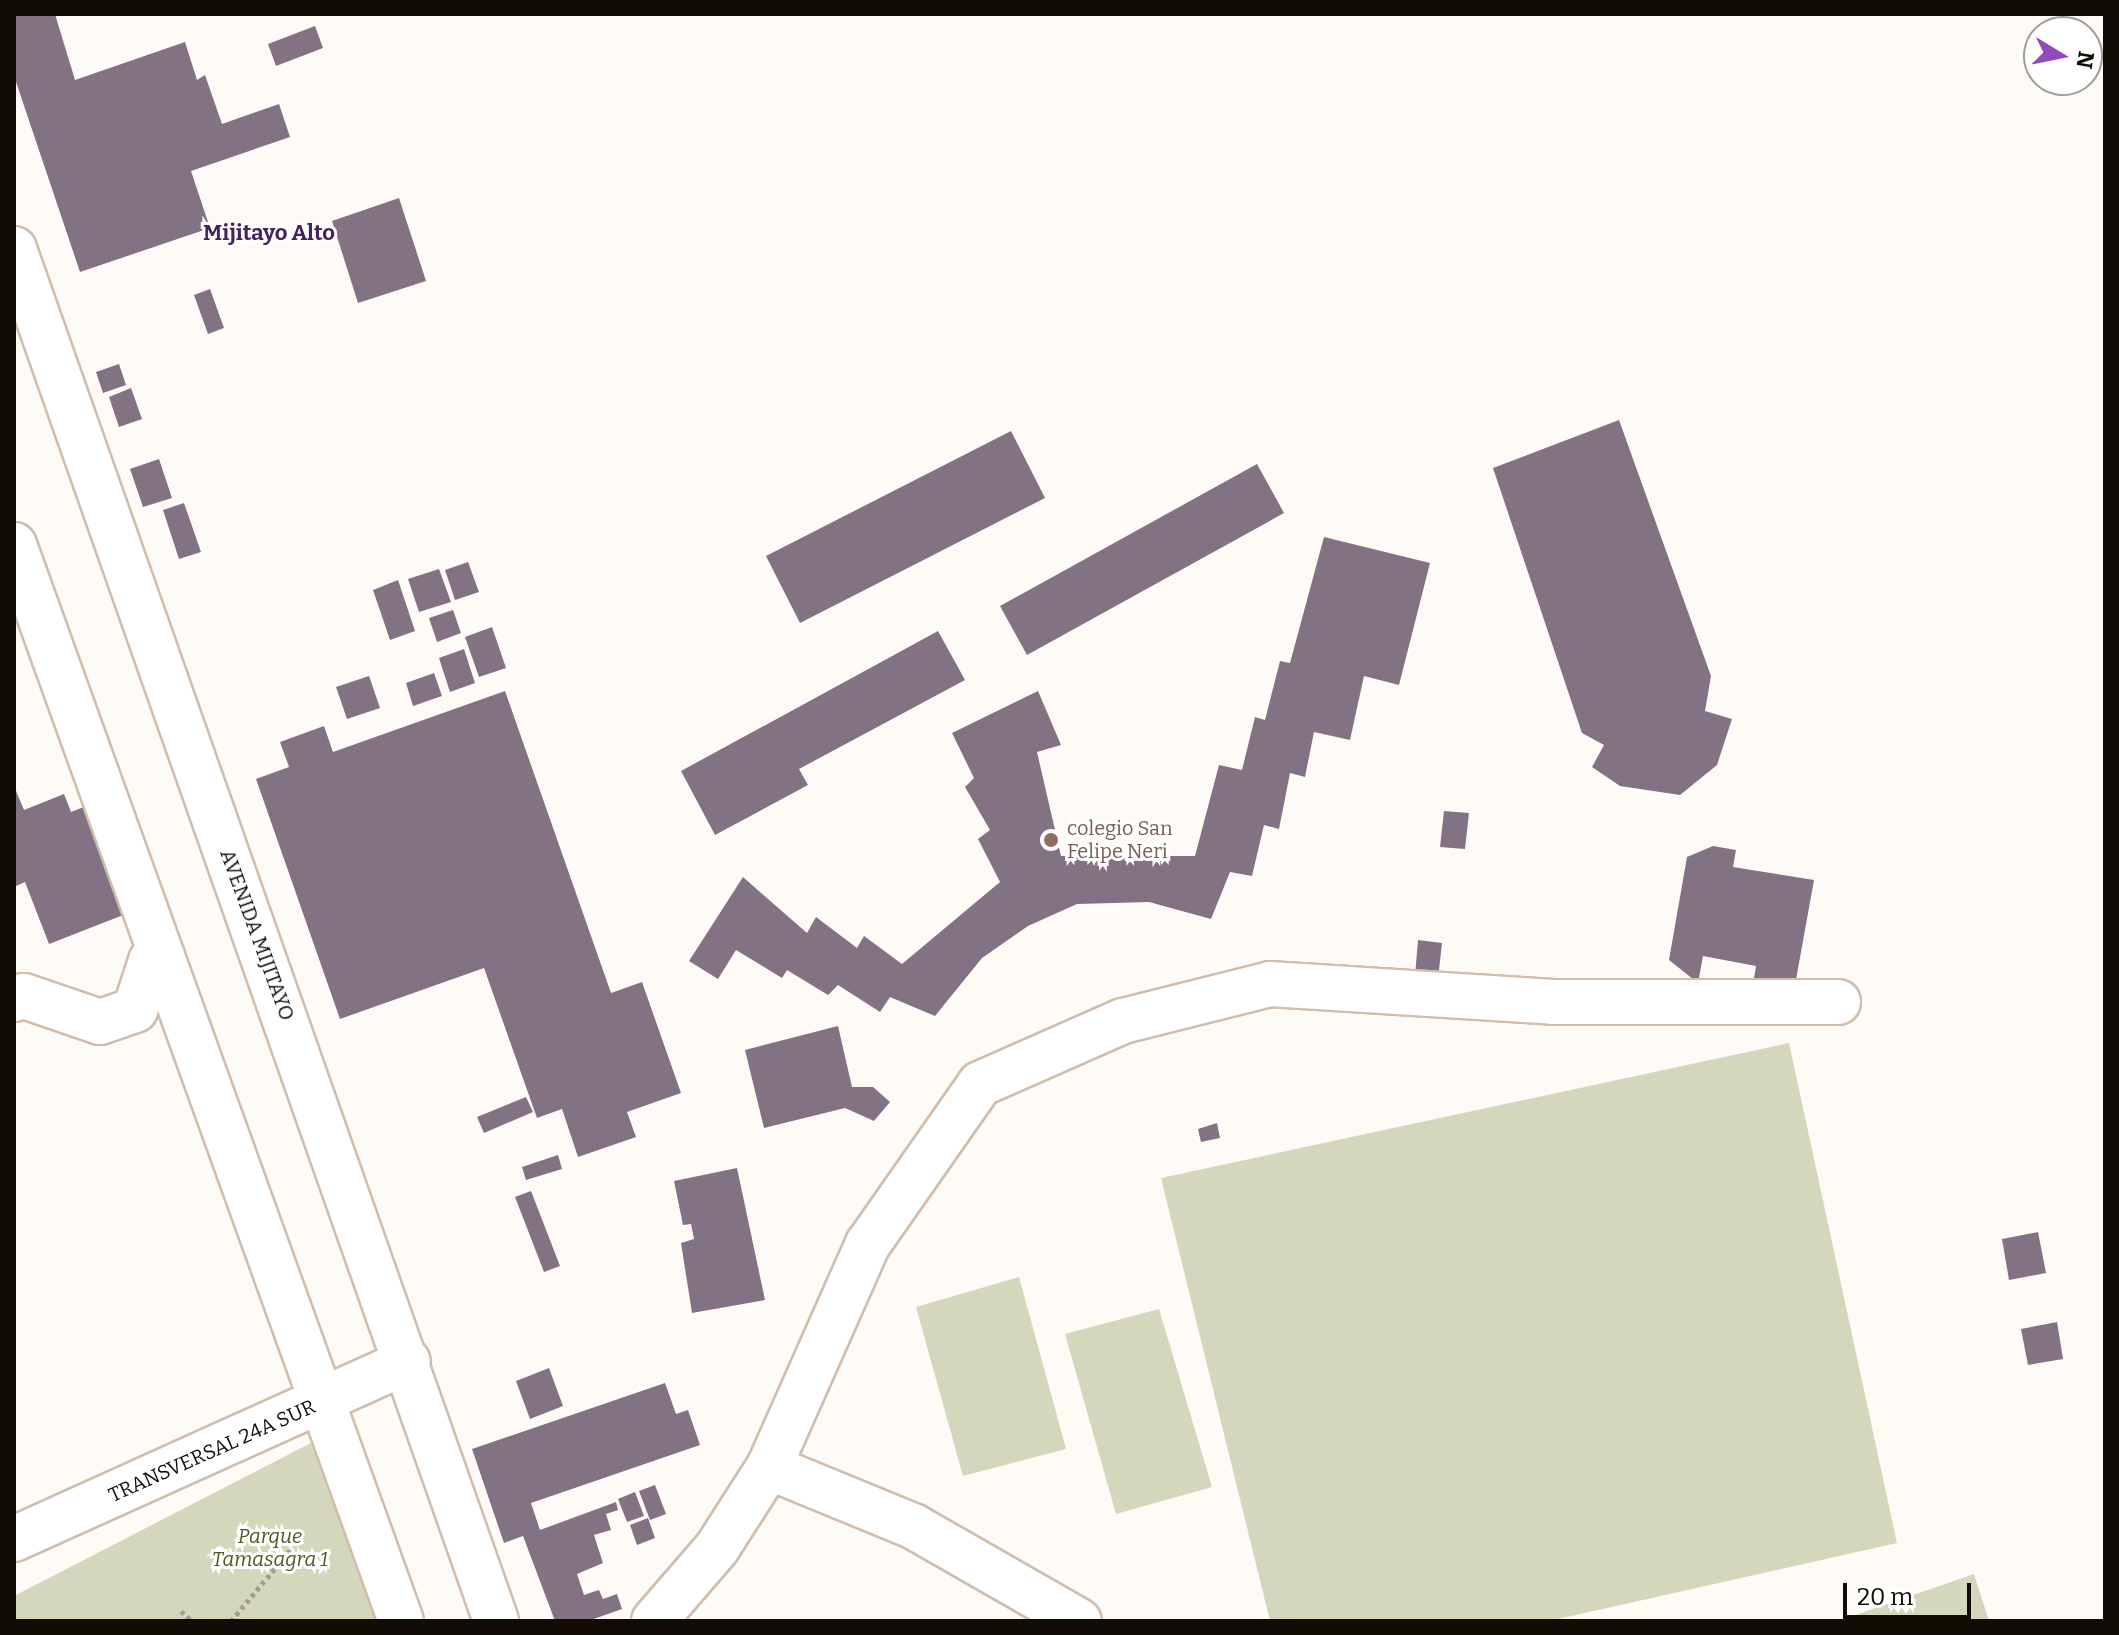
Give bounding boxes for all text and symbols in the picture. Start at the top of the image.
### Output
north arrow [2023,16,2103,96]
text: N [2070,49,2100,71]
district label: Mijitayo Alto [203,220,335,246]
place label: colegio San Felipe Neri [1067,816,1173,863]
marker: colegio San Felipe Neri [1042,831,1060,849]
street label: AVENIDA MIJITAYO [215,846,299,1024]
street label: TRANSVERSAL 24A SUR [105,1395,319,1507]
park label: Parque Tamasagra 1 [212,1524,328,1571]
scale bar [1847,1567,1975,1617]
text: 20 m [1857,1583,1913,1611]

